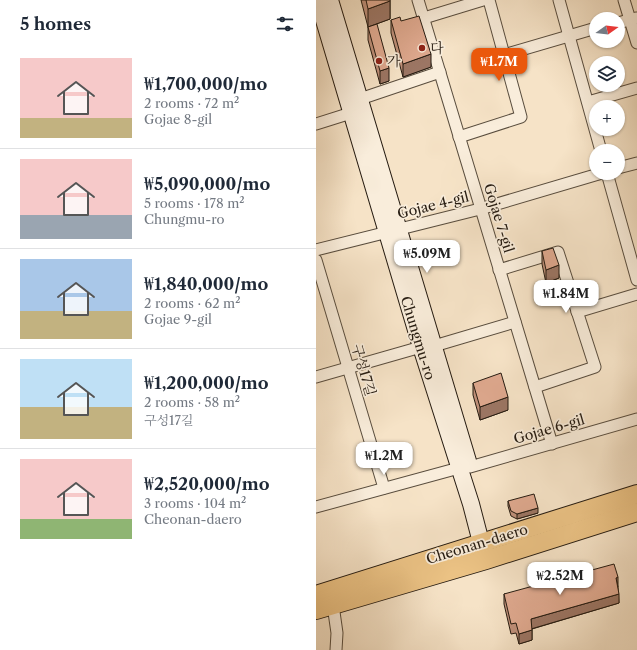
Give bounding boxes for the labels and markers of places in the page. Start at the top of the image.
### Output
place label: 다 [430,39,444,57]
marker: 다 [417,43,427,53]
pin: ₩1.7M [471,48,527,82]
place label: 가 [387,52,401,70]
marker: 가 [374,56,384,66]
pin: ₩5.09M [394,240,460,274]
pin: ₩1.84M [533,280,599,314]
pin: ₩1.2M [356,442,412,476]
pin: ₩2.52M [527,562,593,596]

